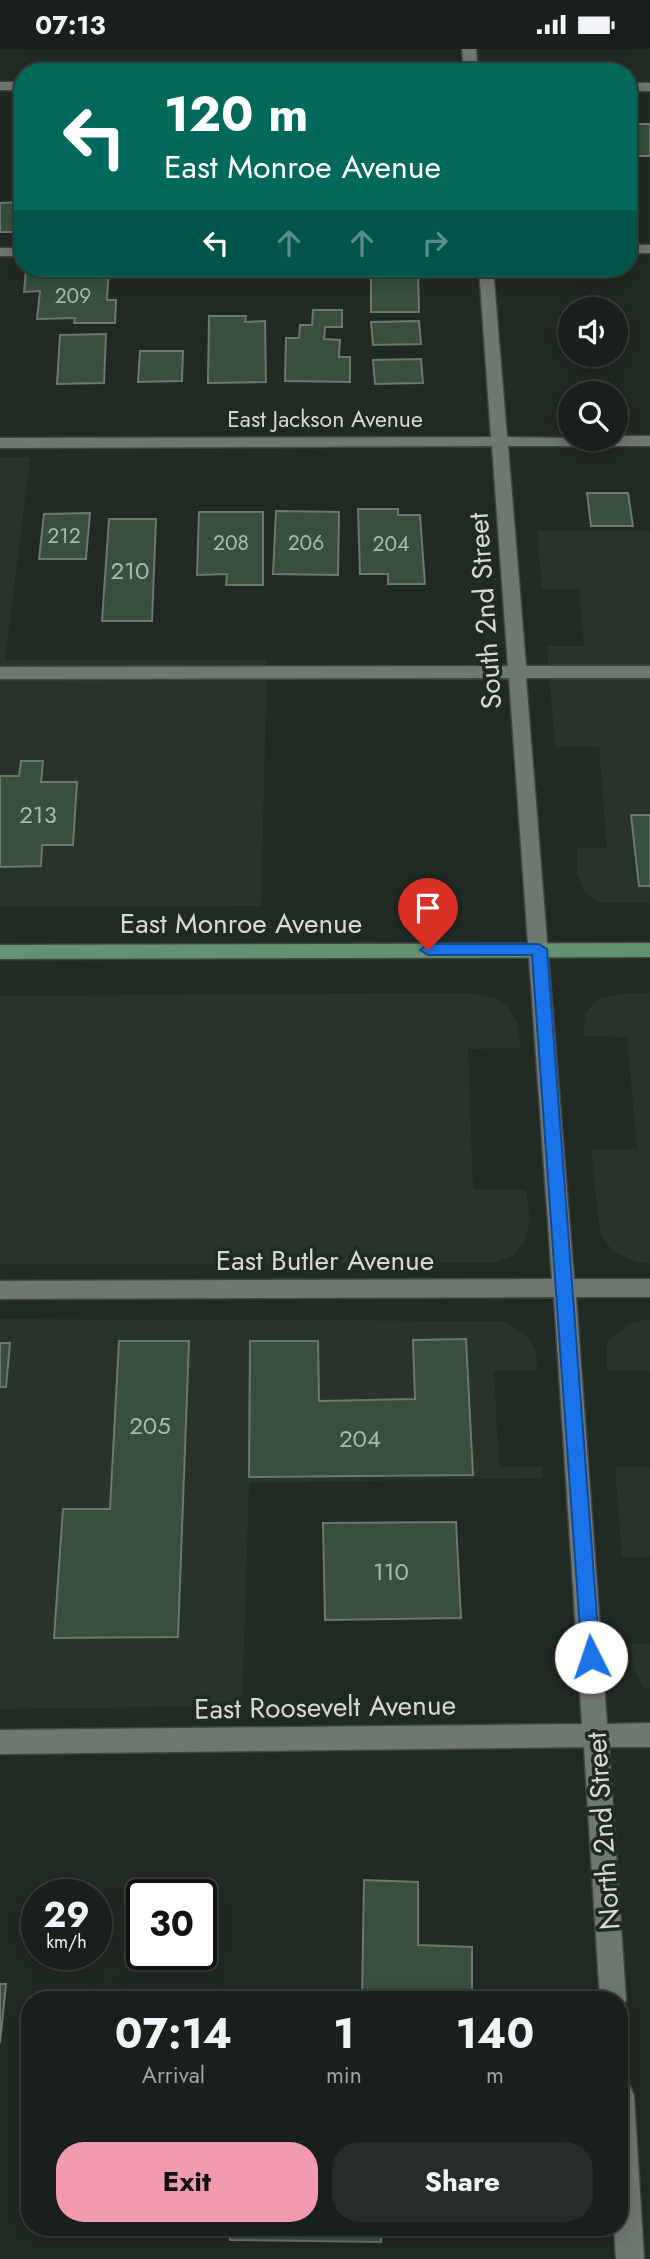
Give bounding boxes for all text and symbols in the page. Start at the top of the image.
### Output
text: 07:13 [35,6,106,44]
text: 120 m [164,79,308,149]
icon: left [49,91,140,182]
text: East Monroe Avenue [164,144,441,190]
icon: left [197,224,235,262]
icon: ahead [270,224,308,262]
icon: ahead [343,224,381,262]
icon: right [416,224,454,262]
house number: 209 [55,281,91,311]
map controls [558,297,628,451]
button: sound [558,297,628,367]
button: search [558,381,628,451]
street label: East Jackson Avenue [227,402,423,436]
street label: South 2nd Street [458,511,512,711]
house number: 212 [47,521,81,551]
house number: 208 [213,528,249,558]
house number: 206 [288,528,324,558]
house number: 204 [373,529,409,559]
house number: 210 [111,553,149,588]
house number: 213 [19,797,57,832]
pin [398,878,458,950]
icon: arrive [409,889,447,927]
street label: East Monroe Avenue [120,903,362,944]
street label: East Butler Avenue [216,1240,434,1281]
house number: 205 [129,1408,171,1443]
house number: 204 [339,1421,381,1456]
house number: 110 [373,1554,409,1589]
position arrow [554,1620,628,1694]
street label: East Roosevelt Avenue [194,1684,456,1730]
street label: North 2nd Street [576,1730,630,1931]
speed limit sign: 30 [126,1879,217,1970]
text: 29 [43,1890,90,1940]
text: km/h [46,1929,87,1955]
text: 07:14 [115,2003,232,2064]
text: 1 [333,2003,355,2064]
text: 140 [456,2003,534,2064]
text: Arrival [142,2058,205,2092]
text: min [326,2058,362,2092]
text: m [486,2058,504,2092]
button: Exit [56,2142,318,2222]
button: Share [332,2142,593,2222]

